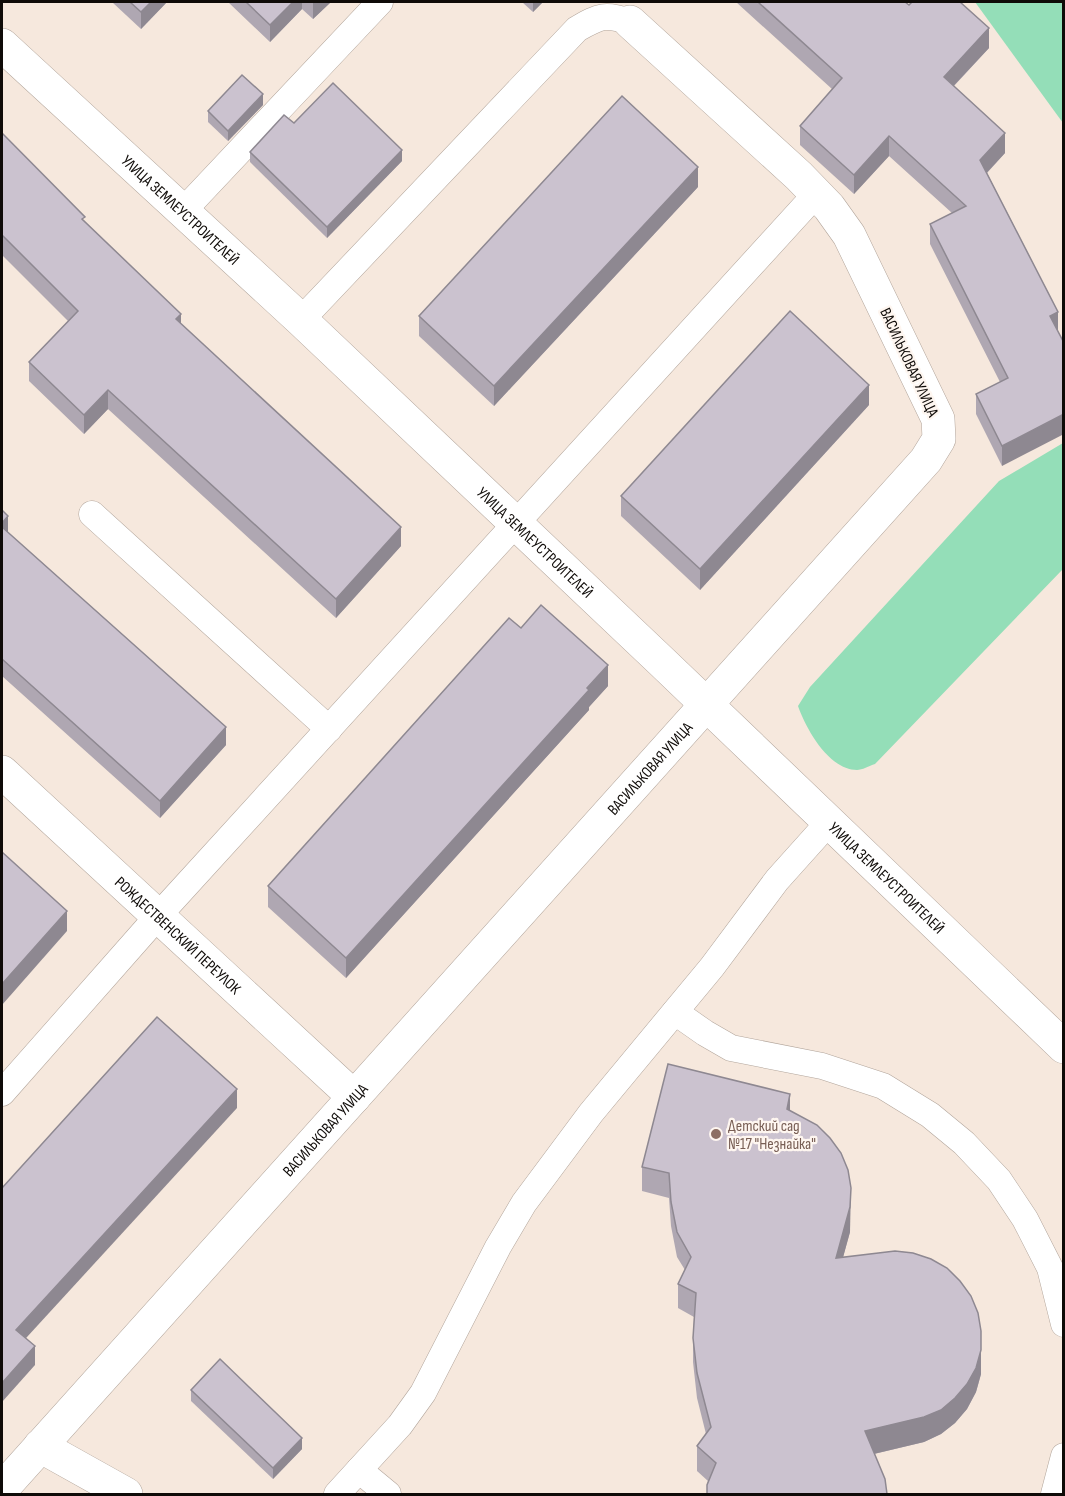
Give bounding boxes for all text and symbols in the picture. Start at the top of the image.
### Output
street label: УЛИЦА ЗЕМЛЕУСТРОИТЕЛЕЙ [117,152,243,269]
street label: ВАСИЛЬКОВАЯ УЛИЦА [875,305,942,420]
street label: УЛИЦА ЗЕМЛЕУСТРОИТЕЛЕЙ [472,484,596,603]
street label: ВАСИЛЬКОВАЯ УЛИЦА [604,719,697,819]
street label: УЛИЦА ЗЕМЛЕУСТРОИТЕЛЕЙ [824,819,948,938]
street label: РОЖДЕСТВЕНСКИЙ ПЕРЕУЛОК [110,873,245,999]
street label: ВАСИЛЬКОВАЯ УЛИЦА [279,1080,372,1181]
place label: Детский сад №17 "Незнайка" [728,1117,816,1154]
marker: Детский сад №17 "Незнайка" [709,1127,723,1141]

